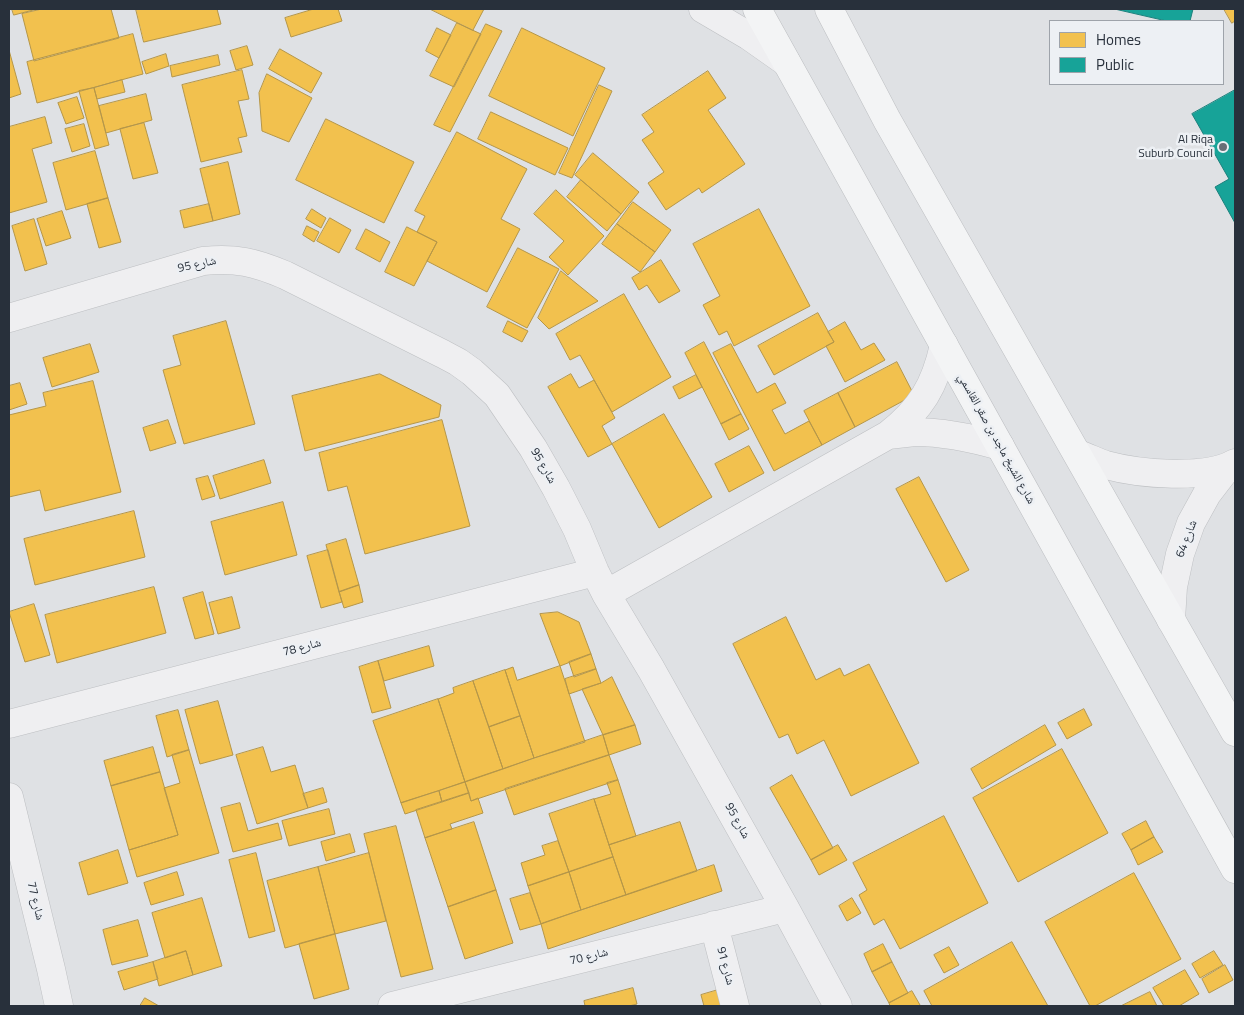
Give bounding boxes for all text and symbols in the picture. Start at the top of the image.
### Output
legend [1049,20,1224,85]
text: Homes [1096,28,1141,51]
text: Public [1096,53,1134,76]
place label: Al Riqa Suburb Council [1138,133,1213,161]
marker: Al Riqa Suburb Council [1217,141,1229,153]
street label: شارع 95 [176,254,218,276]
street label: شارع الشيخ ماجد بن صقر القاسمي [954,371,1038,507]
street label: شارع 95 [527,446,559,486]
street label: شارع 64 [1173,518,1201,560]
street label: شارع 78 [281,636,323,660]
street label: شارع 95 [721,801,753,841]
street label: شارع 77 [23,880,47,922]
street label: شارع 70 [568,945,610,969]
street label: شارع 91 [713,945,737,987]

